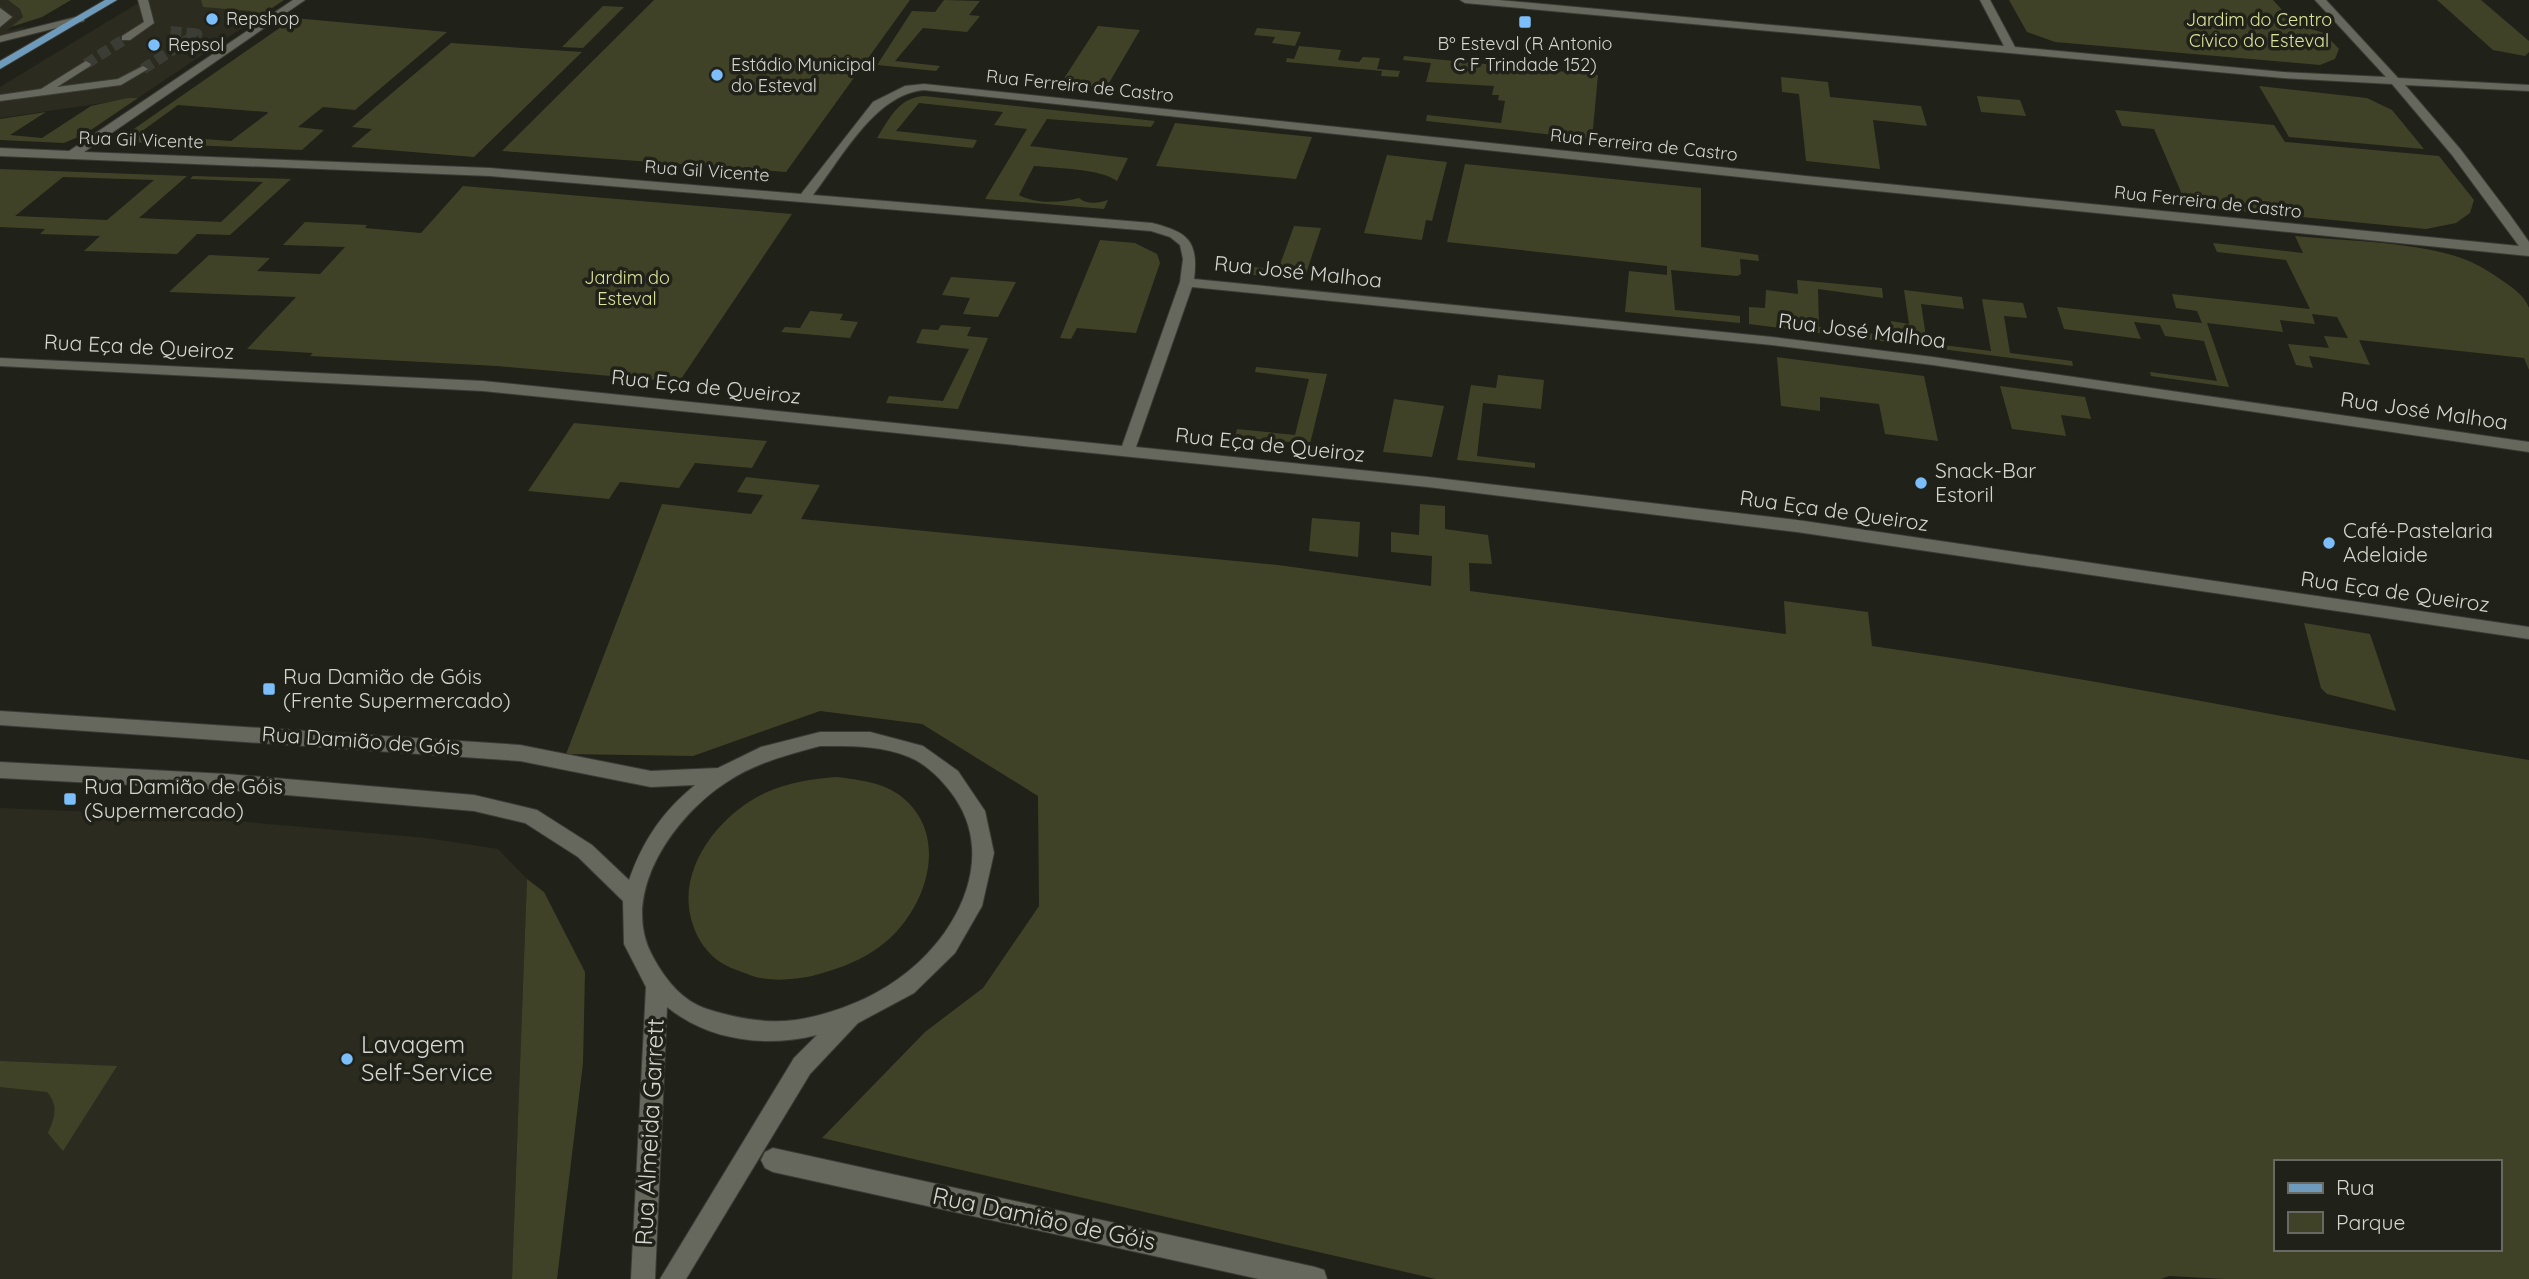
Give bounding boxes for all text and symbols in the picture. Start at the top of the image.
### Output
place label: Repshop [226,7,300,30]
park label: Jardim do Centro Cívico do Esteval [2186,8,2332,52]
marker: Repshop [204,11,220,27]
marker: Bº Esteval (R Antonio C F Trindade 152) [1517,14,1533,30]
place label: Bº Esteval (R Antonio C F Trindade 152) [1438,32,1612,76]
place label: Repsol [168,33,225,56]
marker: Repsol [146,37,162,53]
place label: Estádio Municipal do Esteval [731,53,876,97]
street label: Rua Ferreira de Castro [985,64,1175,107]
marker: Estádio Municipal do Esteval [709,67,725,83]
street label: Rua Ferreira de Castro [1549,123,1739,166]
street label: Rua Gil Vicente [78,126,204,153]
street label: Rua Gil Vicente [644,155,770,186]
street label: Rua Ferreira de Castro [2113,180,2303,223]
street label: Rua José Malhoa [1213,249,1383,293]
park label: Jardim do Esteval [584,266,670,310]
street label: Rua José Malhoa [1777,307,1947,353]
street label: Rua Eça de Queiroz [43,328,235,364]
street label: Rua Eça de Queiroz [610,363,802,409]
street label: Rua José Malhoa [2339,385,2509,435]
street label: Rua Eça de Queiroz [1174,421,1366,467]
place label: Snack-Bar Estoril [1935,457,2036,507]
marker: Snack-Bar Estoril [1913,475,1929,491]
street label: Rua Eça de Queiroz [1738,484,1930,536]
place label: Café-Pastelaria Adelaide [2343,517,2493,567]
marker: Café-Pastelaria Adelaide [2321,535,2337,551]
street label: Rua Eça de Queiroz [2299,565,2491,617]
place label: Rua Damião de Góis (Frente Supermercado) [283,663,511,713]
marker: Rua Damião de Góis (Frente Supermercado) [261,681,277,697]
street label: Rua Damião de Góis [261,720,461,760]
place label: Rua Damião de Góis (Supermercado) [84,773,283,823]
marker: Rua Damião de Góis (Supermercado) [62,791,78,807]
street label: Rua Almeida Garrett [628,1018,670,1246]
place label: Lavagem Self-Service [361,1029,493,1087]
marker: Lavagem Self-Service [339,1051,355,1067]
legend [2274,1160,2501,1251]
text: Rua [2336,1174,2375,1200]
street label: Rua Damião de Góis [930,1180,1158,1256]
text: Parque [2336,1209,2405,1235]

